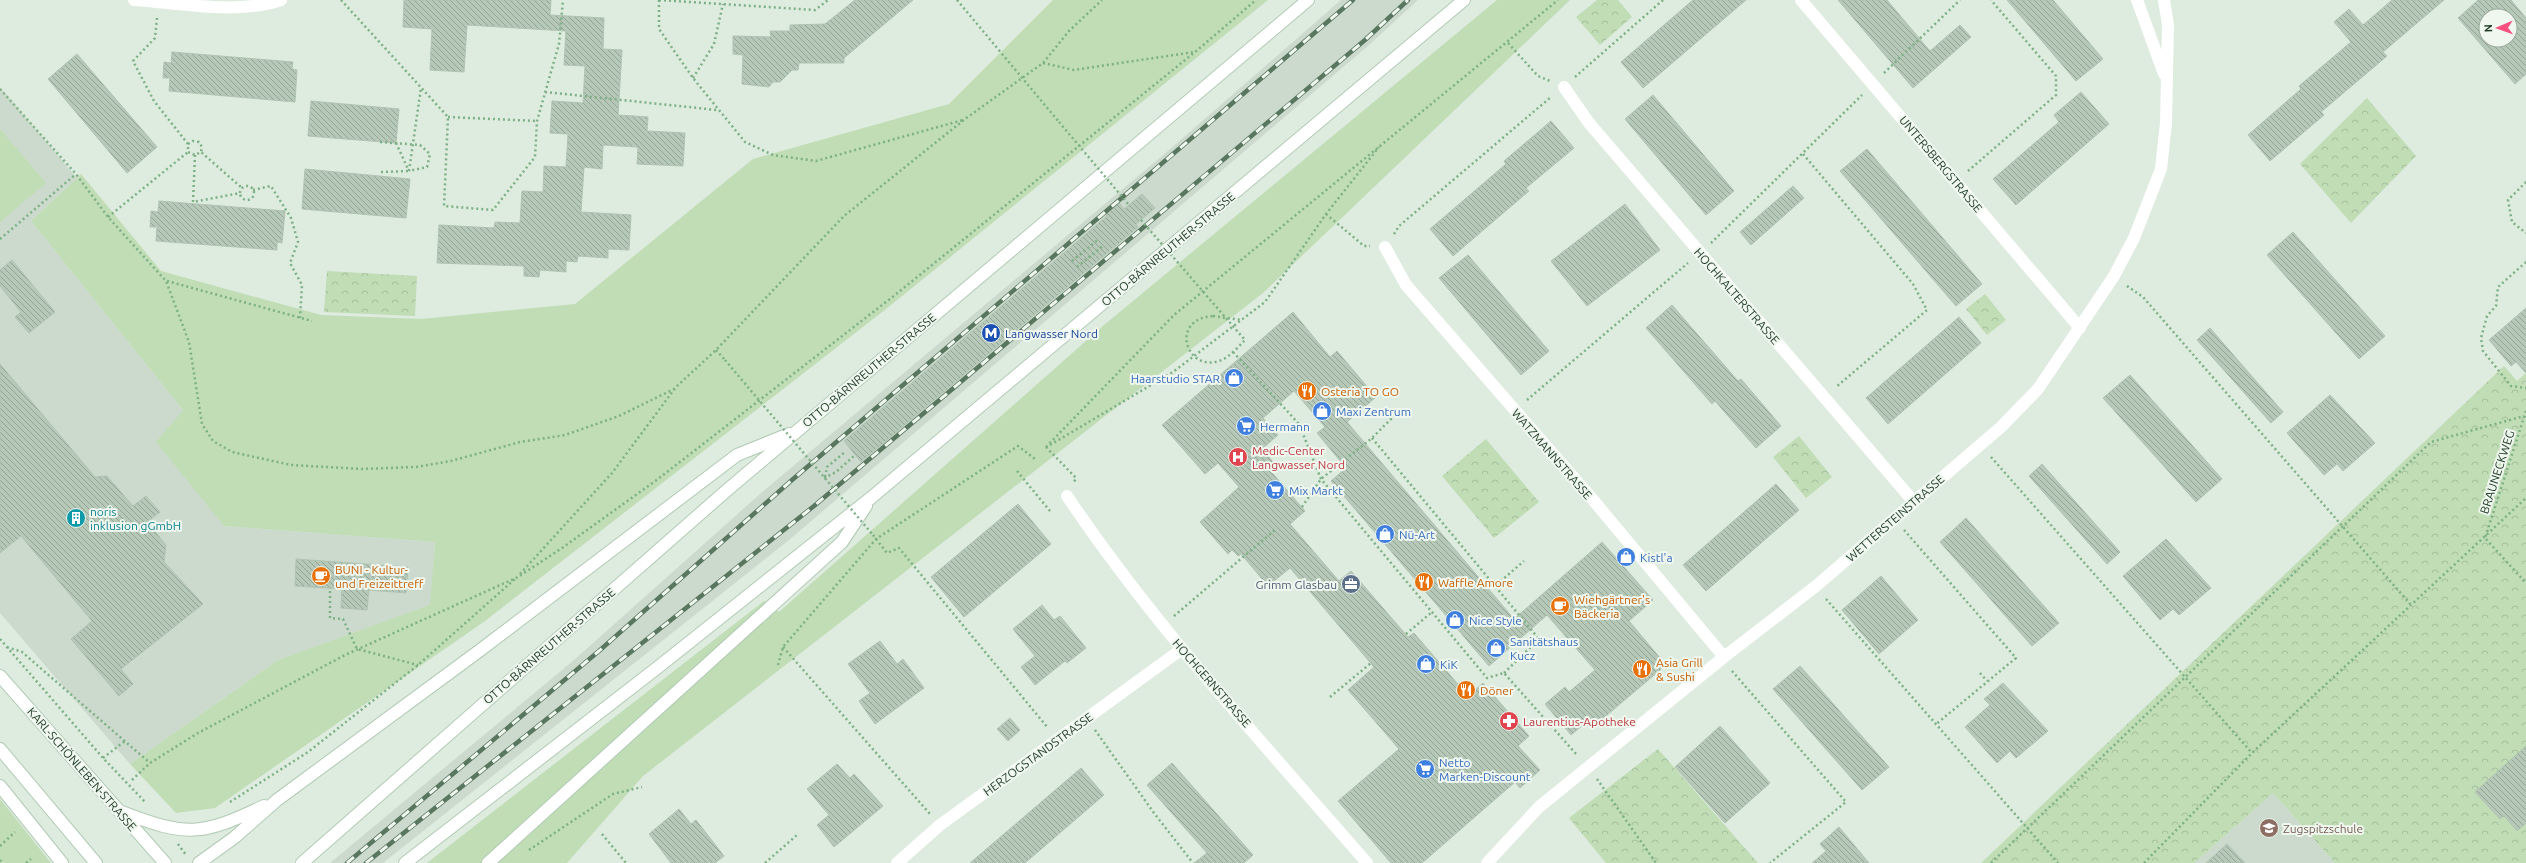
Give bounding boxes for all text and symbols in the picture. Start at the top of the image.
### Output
north arrow [2478,8,2518,48]
text: N [2482,24,2494,33]
street label: UNTERSBERGSTRASSE [1897,113,1985,215]
street label: OTTO-BÄRNREUTHER-STRASSE [1099,189,1237,309]
street label: HOCHKALTERSTRASSE [1692,245,1782,347]
street label: OTTO-BÄRNREUTHER-STRASSE [800,310,938,430]
metro station icon: Langwasser Nord [980,322,1002,344]
place label: Langwasser Nord [1005,327,1098,340]
shop icon: Haarstudio STAR [1223,367,1245,389]
place label: Haarstudio STAR [1131,372,1221,385]
restaurant icon: Osteria TO GO [1296,380,1318,402]
place label: Osteria TO GO [1321,385,1399,398]
shop icon: Maxi Zentrum [1311,400,1333,422]
place label: Maxi Zentrum [1336,405,1411,418]
street label: WATZMANNSTRASSE [1509,406,1595,502]
supermarket icon: Hermann [1235,415,1257,437]
place label: Hermann [1260,420,1310,433]
street label: BRAUNECKWEG [2477,429,2517,515]
place label: Medic-Center Langwasser Nord [1252,444,1345,471]
hospital icon: Medic-Center Langwasser Nord [1227,446,1249,468]
street label: WETTERSTEINSTRASSE [1844,472,1947,564]
supermarket icon: Mix Markt [1264,479,1286,501]
place label: Mix Markt [1289,484,1343,497]
place label: noris inklusion gGmbH [90,505,181,532]
building icon: noris inklusion gGmbH [65,507,87,529]
shop icon: Nü-Art [1374,523,1396,545]
place label: Nü-Art [1399,528,1435,541]
shop icon: Kistl'a [1615,546,1637,568]
place label: Kistl'a [1640,551,1673,564]
place label: BUNI - Kultur- und Freizeittreff [335,563,424,590]
cafe icon: BUNI - Kultur- und Freizeittreff [310,565,332,587]
restaurant icon: Waffle Amore [1413,571,1435,593]
office icon: Grimm Glasbau [1340,573,1362,595]
place label: Waffle Amore [1438,576,1513,589]
place label: Grimm Glasbau [1256,578,1337,591]
street label: OTTO-BÄRNREUTHER-STRASSE [481,585,618,707]
place label: Wiehgärtner's Bäckeria [1574,593,1650,620]
cafe icon: Wiehgärtner's Bäckeria [1549,595,1571,617]
shop icon: Nice Style [1444,609,1466,631]
place label: Nice Style [1469,614,1522,627]
place label: Sanitätshaus Kucz [1510,635,1578,662]
street label: HOCHGERNSTRASSE [1170,636,1254,730]
shop icon: Sanitätshaus Kucz [1485,637,1507,659]
shop icon: KiK [1415,653,1437,675]
place label: Asia Grill & Sushi [1656,656,1703,683]
place label: KiK [1440,658,1458,671]
restaurant icon: Asia Grill & Sushi [1631,658,1653,680]
restaurant icon: Döner [1455,679,1477,701]
place label: Döner [1480,684,1514,697]
street label: KARL-SCHÖNLEBEN-STRASSE [25,705,139,834]
street label: HERZOGSTANDSTRASSE [981,710,1095,798]
pharmacy icon: Laurentius-Apotheke [1498,710,1520,732]
place label: Laurentius-Apotheke [1523,715,1636,728]
place label: Netto Marken-Discount [1439,756,1531,783]
supermarket icon: Netto Marken-Discount [1414,758,1436,780]
school or university icon: Zugspitzschule [2258,817,2280,839]
place label: Zugspitzschule [2283,822,2363,835]

